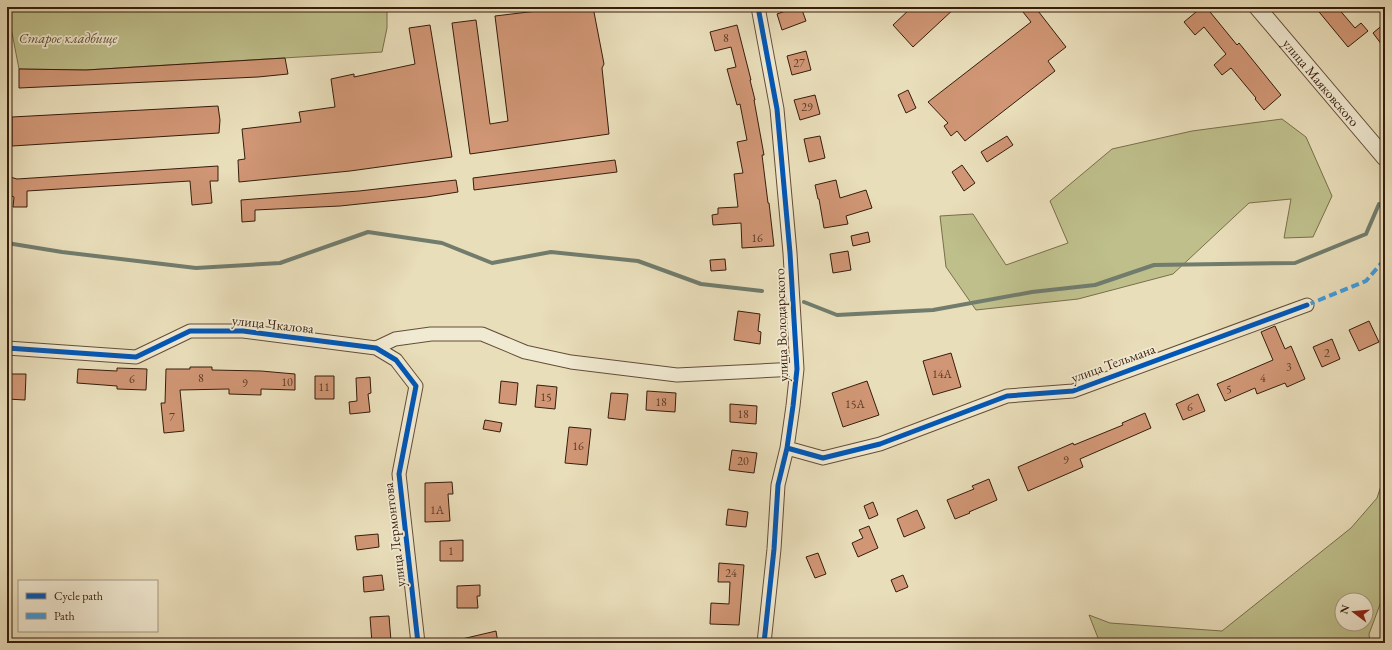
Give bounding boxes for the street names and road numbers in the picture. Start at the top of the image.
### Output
street label: улица Маяковского [1279,35,1363,130]
street label: улица Володарского [770,268,792,382]
street label: улица Чкалова [231,311,315,337]
street label: улица Тельмана [1068,339,1158,387]
street label: улица Лермонтова [379,481,409,588]

